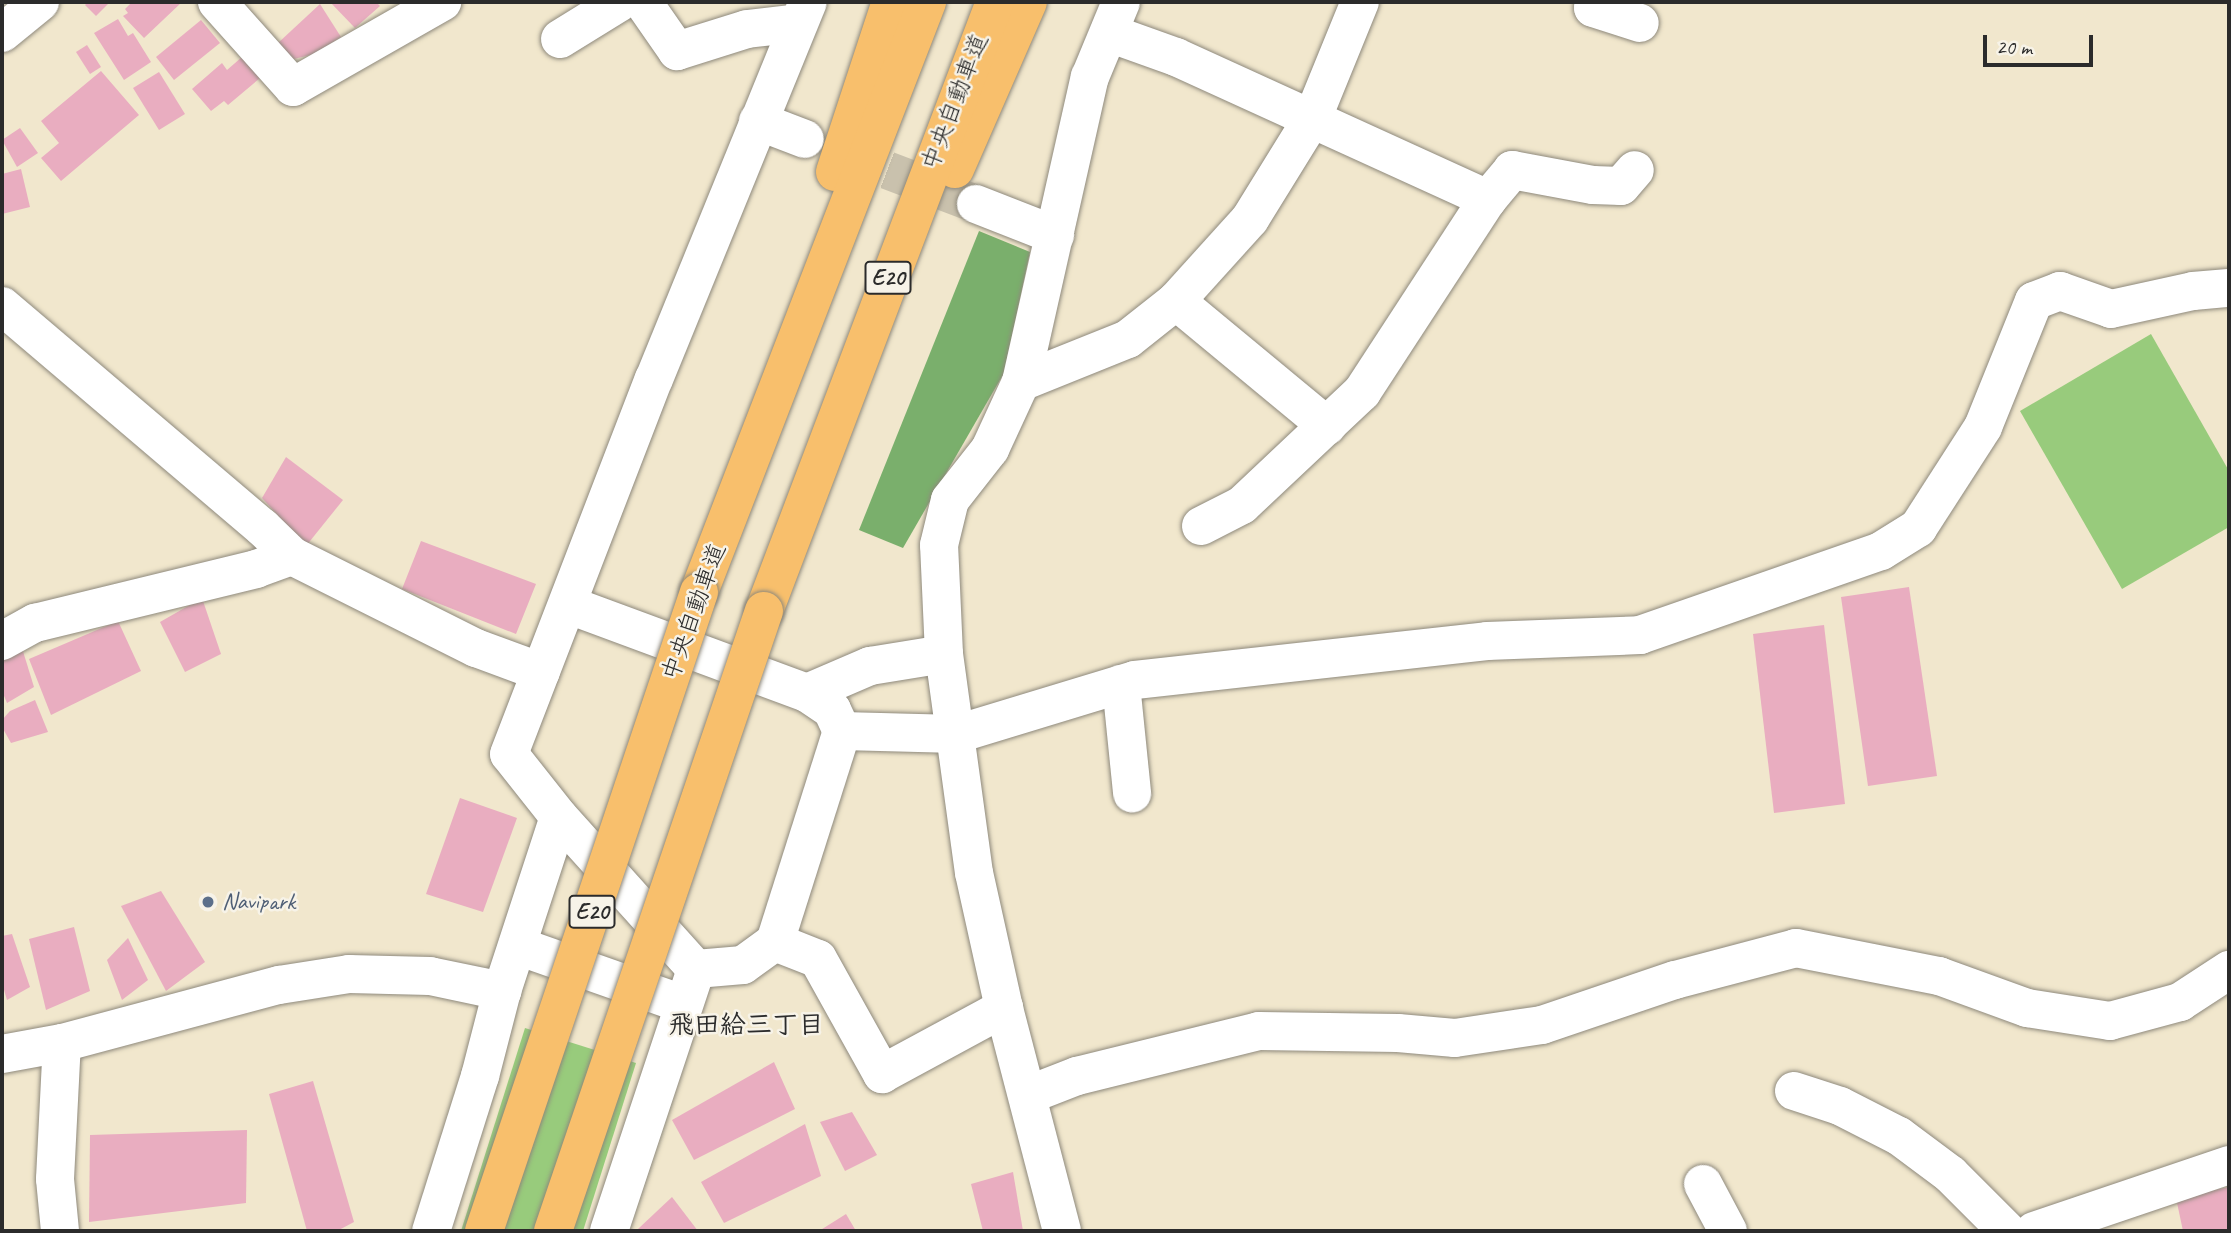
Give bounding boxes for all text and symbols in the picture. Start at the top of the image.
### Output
scale bar [1986,21,2096,65]
street label: 中央自動車道 [916,30,994,174]
text: 20 m [1996,34,2032,60]
road number: E20 [864,258,912,298]
street label: 中央自動車道 [656,539,732,685]
place label: Navipark [222,888,295,916]
road number: E20 [568,892,616,931]
marker: Navipark [200,894,216,910]
district label: 飛田給三丁目 [668,1009,824,1041]

